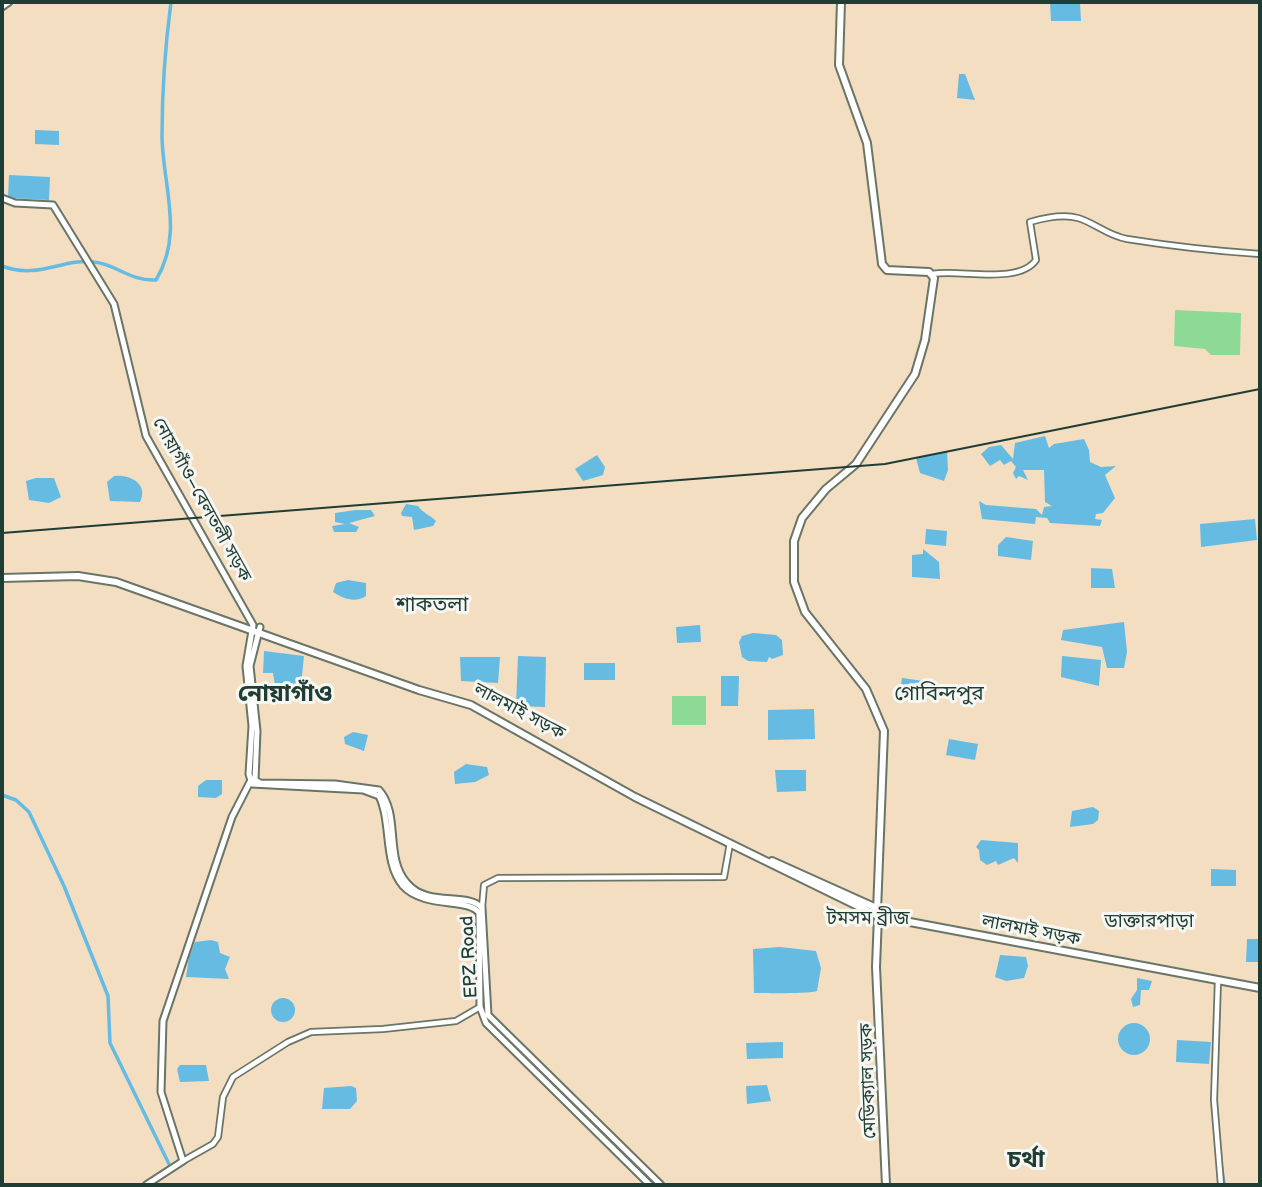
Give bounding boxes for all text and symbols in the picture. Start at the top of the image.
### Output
street label: নোয়াগাঁও–বেলতলী সড়ক [147,414,255,586]
district label: শাকতলা [396,593,468,619]
street label: লালমাই সড়ক [470,679,568,745]
district label: নোয়াগাঁও [238,681,332,709]
district label: গোবিন্দপুর [894,682,984,708]
district label: টমসম ব্রীজ [826,908,910,930]
street label: লালমাই সড়ক [980,911,1082,951]
district label: ডাক্তারপাড়া [1104,911,1194,933]
street label: EPZ Road [457,915,483,999]
street label: মেডিক্যাল সড়ক [856,1023,882,1139]
district label: চর্থা [1008,1147,1044,1175]

